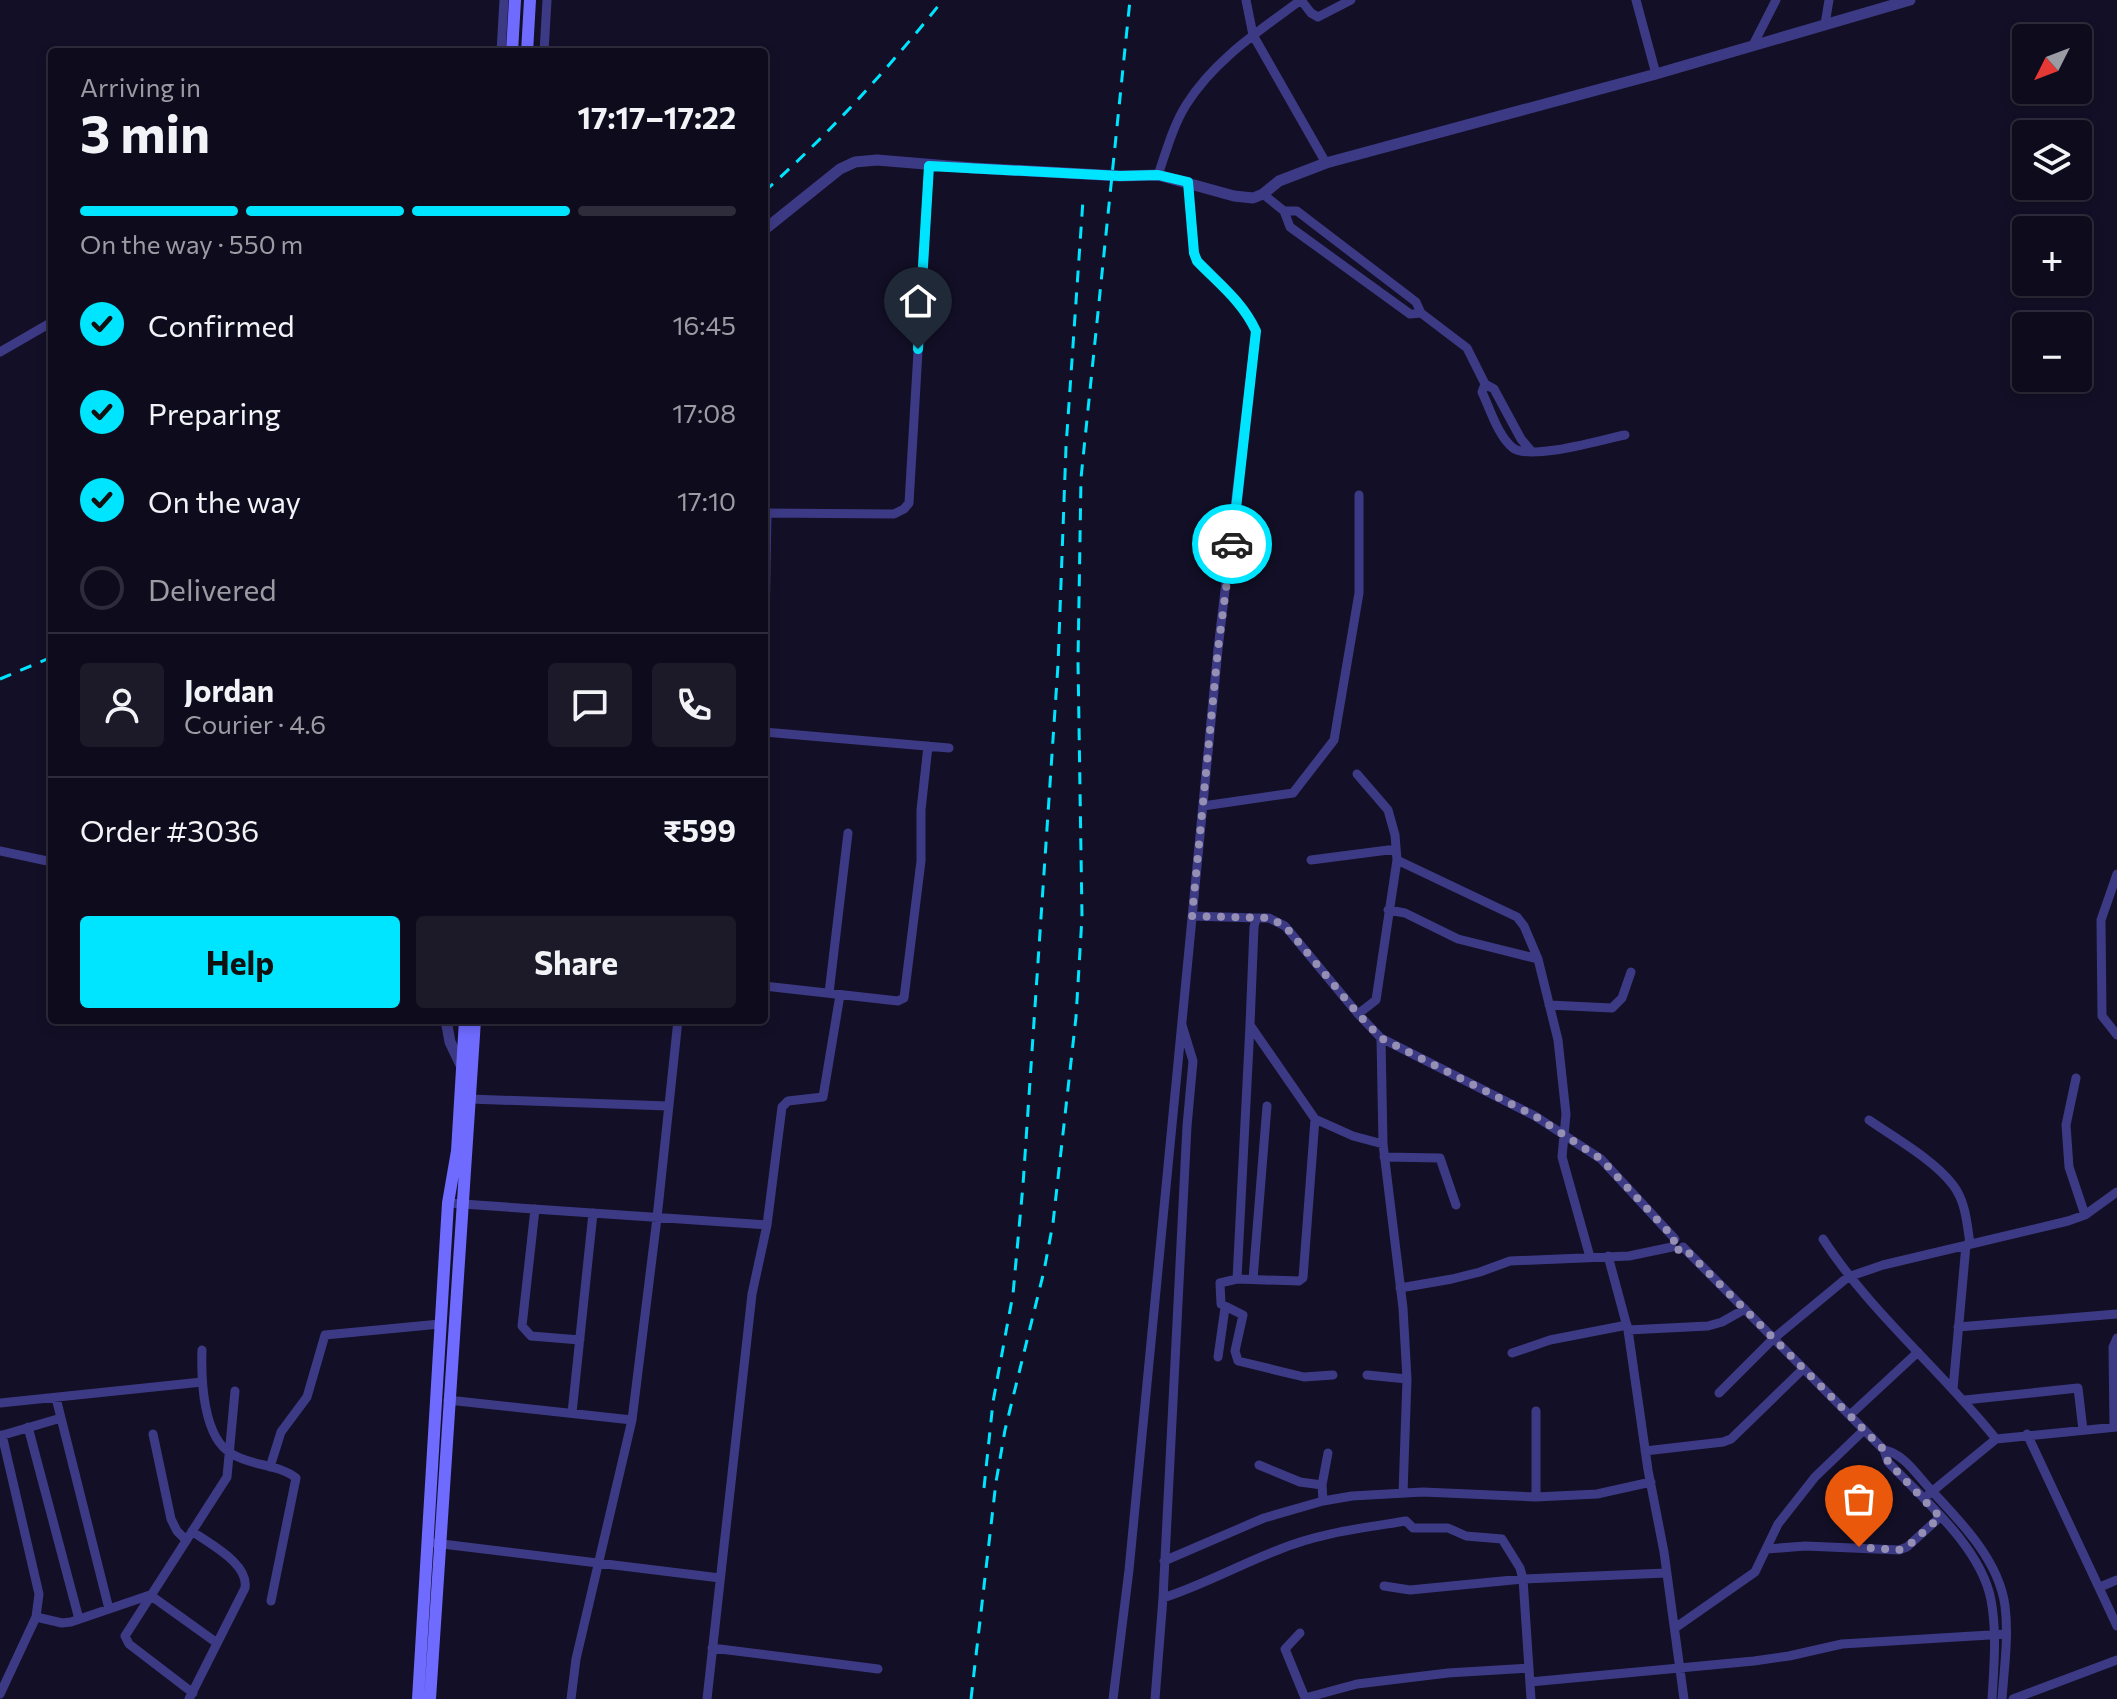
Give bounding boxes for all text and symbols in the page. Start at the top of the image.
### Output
north arrow [2012,24,2092,104]
map controls [2012,24,2092,392]
text: Arriving in [80,71,201,102]
text: 17:17–17:22 [577,98,736,135]
text: 3 min [80,100,210,164]
button: layers [2012,120,2092,200]
button: + [2012,216,2092,296]
text: On the way · 550 m [80,228,303,259]
pin [884,267,952,349]
icon: home [896,279,940,323]
icon: check [80,302,124,346]
text: Confirmed [148,306,295,343]
text: 16:45 [672,309,736,340]
button: − [2012,312,2092,392]
icon: check [80,390,124,434]
text: Preparing [148,394,281,431]
text: 17:08 [672,397,736,428]
icon: check [80,478,124,522]
text: On the way [148,482,301,519]
text: 17:10 [677,485,736,516]
courier [1192,504,1272,584]
icon: car [1210,522,1254,566]
text: Delivered [148,570,277,607]
button: person [80,663,164,747]
button: chat [548,663,632,747]
button: phone [652,663,736,747]
text: Jordan [184,671,274,708]
text: Courier · 4.6 [184,708,326,739]
text: Order #3036 [80,811,259,848]
text: ₹599 [663,811,736,848]
button: Help [80,916,400,1008]
button: Share [416,916,736,1008]
pin [1825,1465,1893,1547]
icon: bag [1837,1477,1881,1521]

